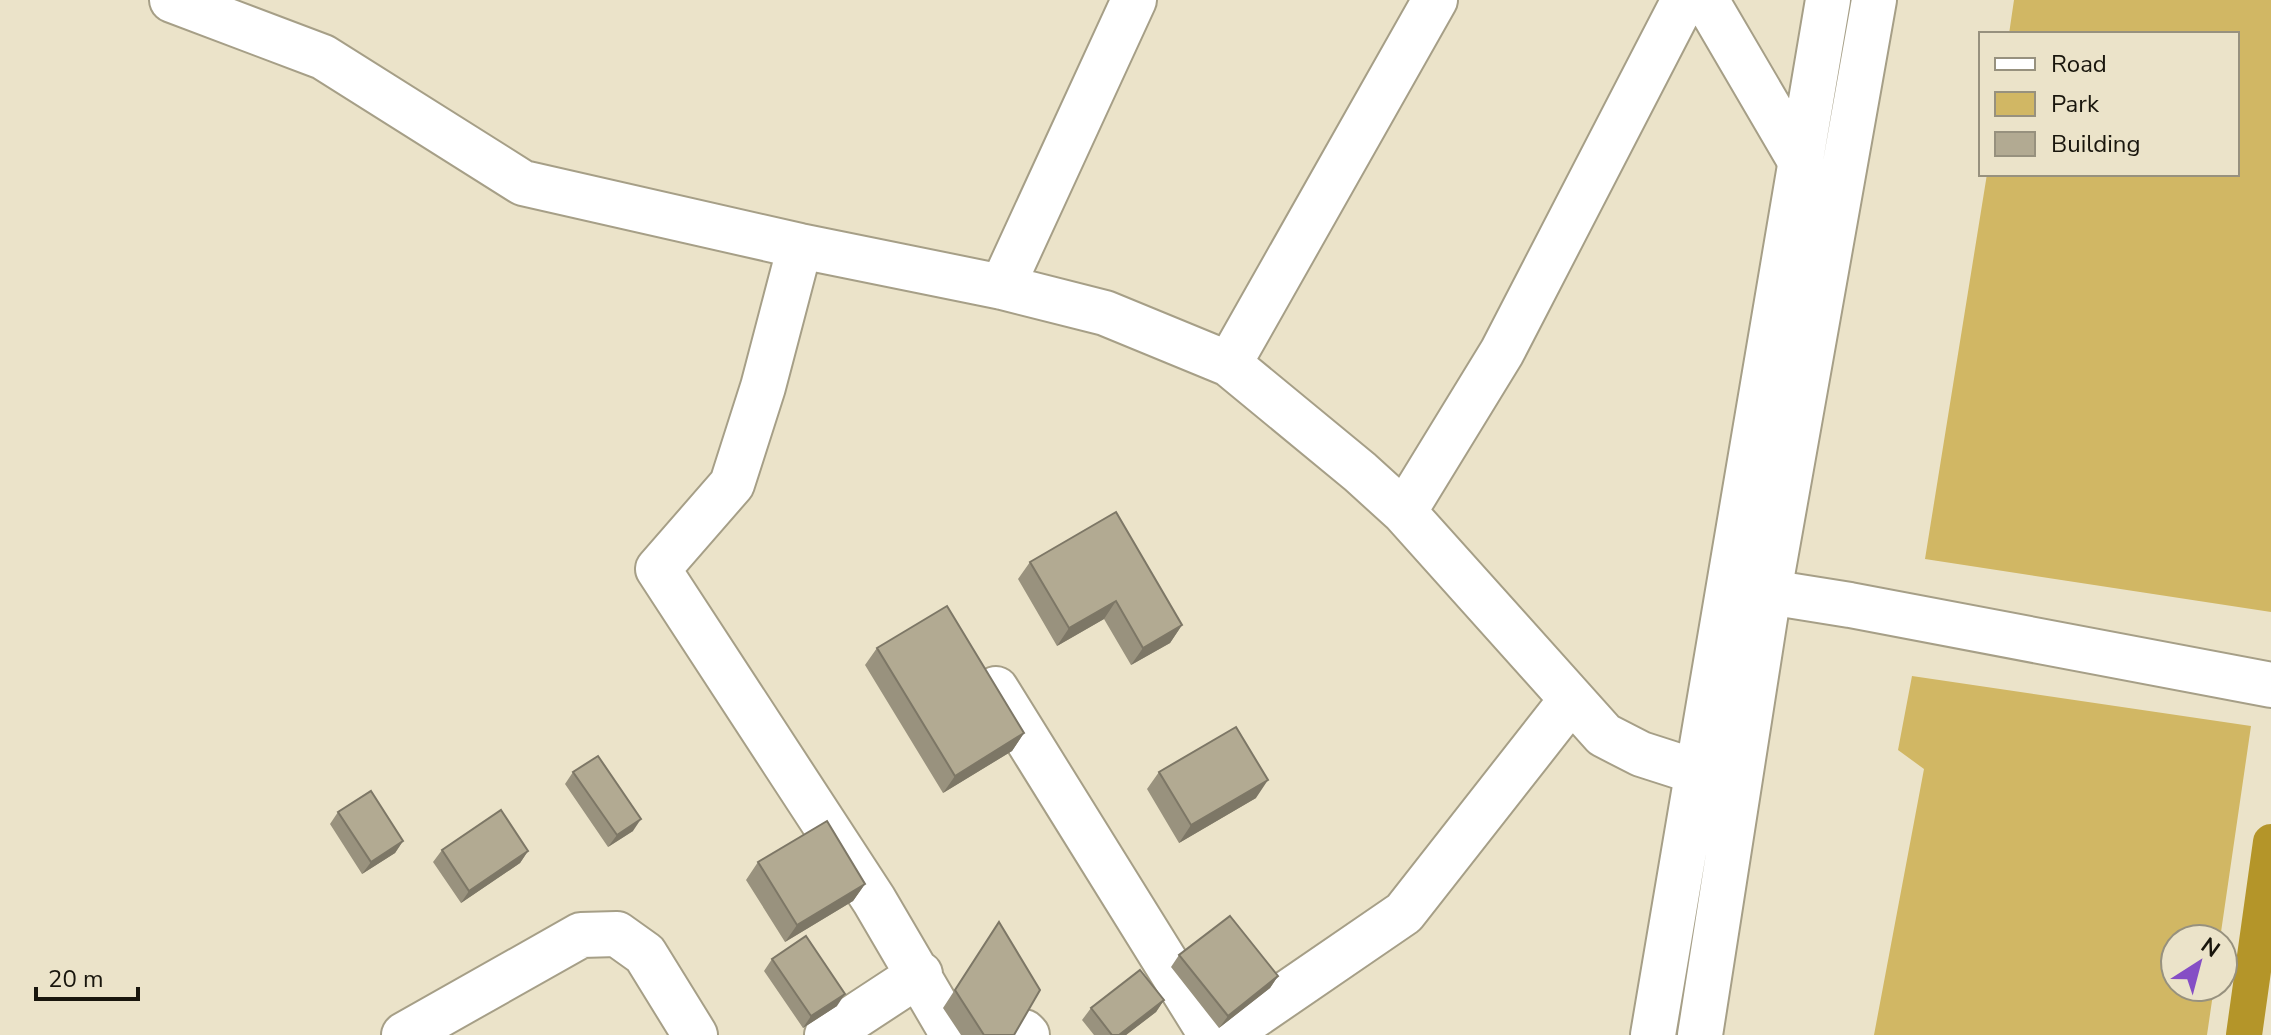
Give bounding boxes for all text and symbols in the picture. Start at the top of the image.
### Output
legend [1979,32,2239,176]
text: Road [2051,48,2107,80]
text: Park [2051,88,2100,120]
text: Building [2051,128,2141,160]
north arrow [2159,923,2239,1003]
text: N [2195,931,2226,965]
scale bar [36,951,138,1001]
text: 20 m [48,963,104,995]

